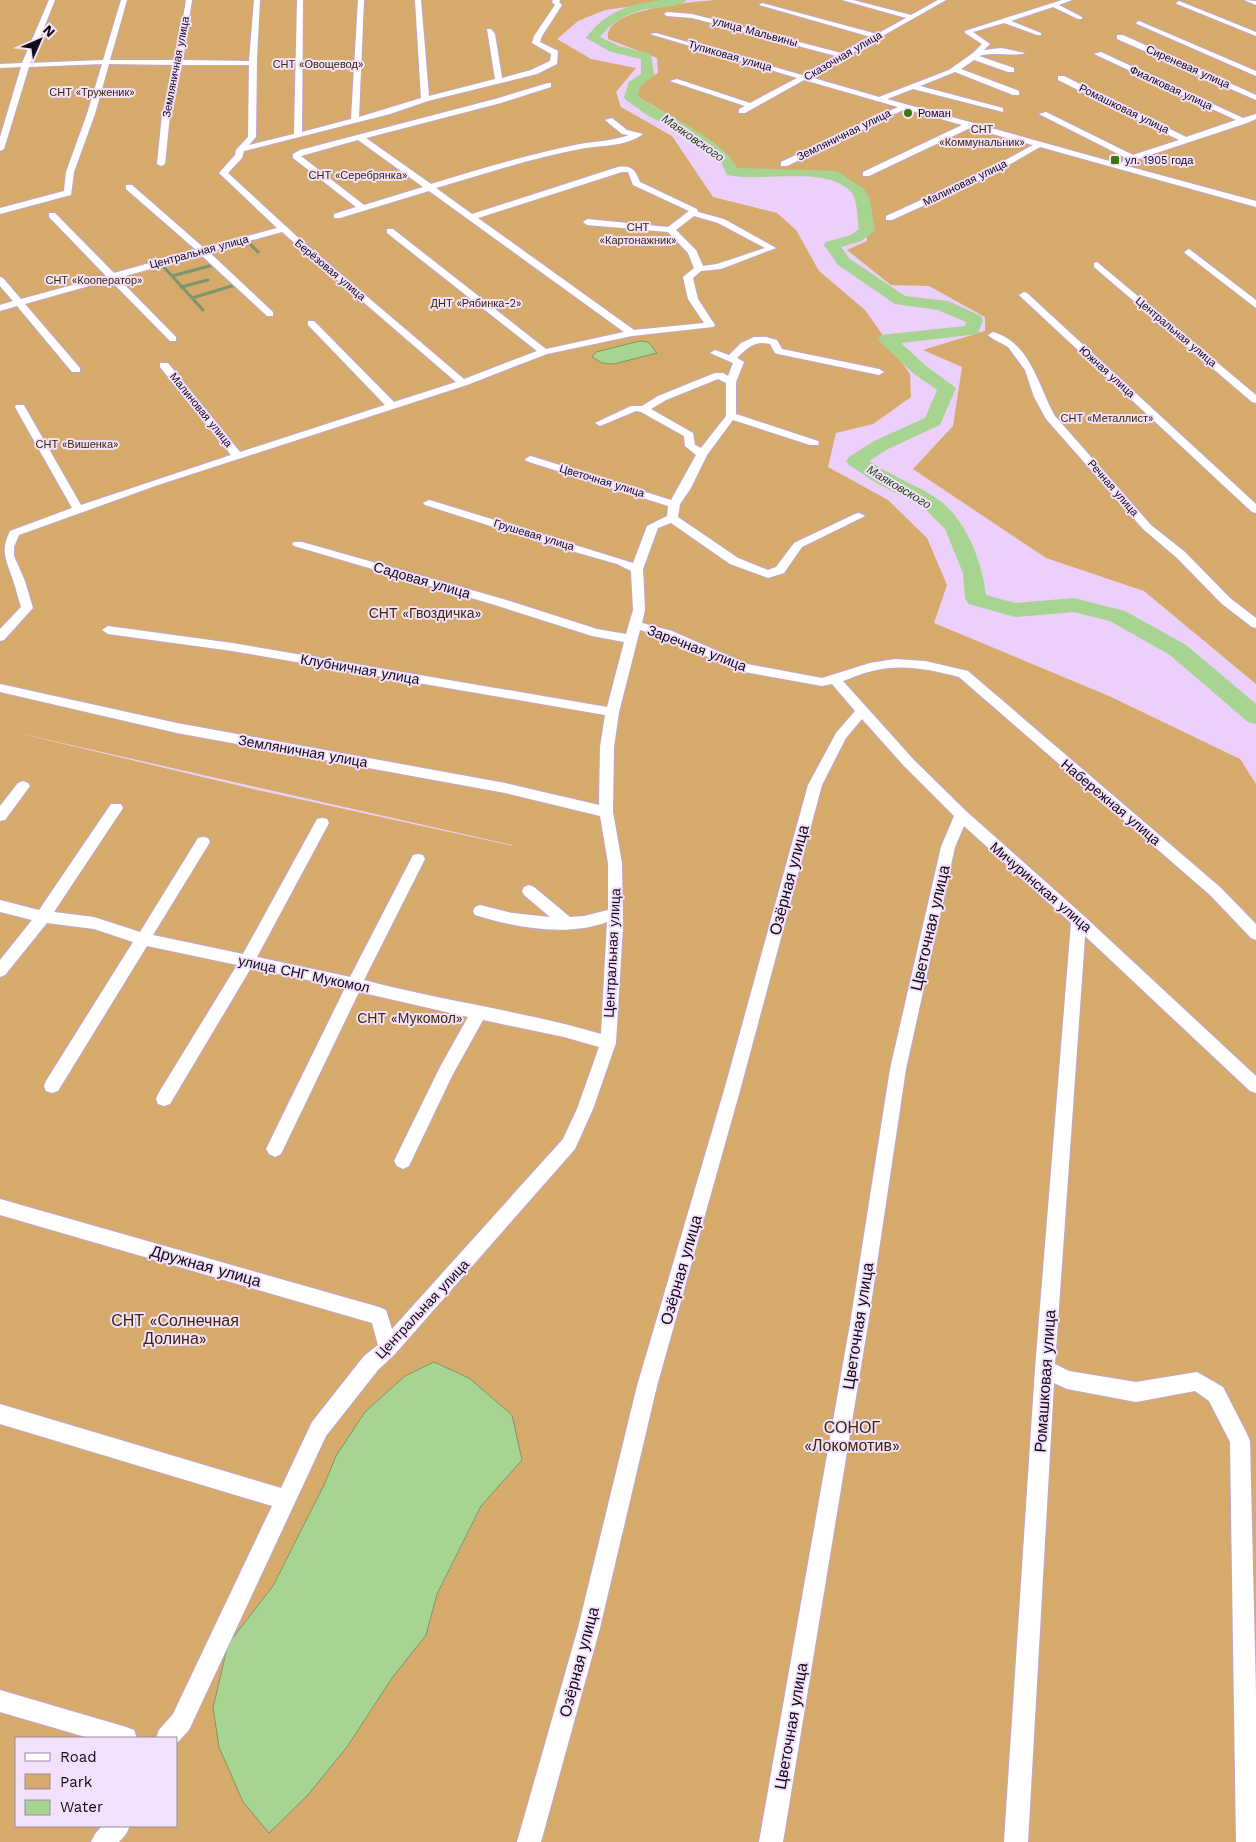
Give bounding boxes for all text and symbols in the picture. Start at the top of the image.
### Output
street label: Земляничная улица [160,14,192,119]
street label: улица Мальвины [711,14,799,50]
north arrow [15,15,65,65]
text: N [40,21,59,40]
street label: Сказочная улица [802,28,885,84]
street label: Тупиковая улица [687,38,774,74]
street label: Сиреневая улица [1144,43,1233,92]
park label: СНТ «Овощевод» [273,58,363,71]
street label: Фиалковая улица [1128,63,1215,113]
street label: Ромашковая улица [1077,82,1172,137]
park label: СНТ «Труженик» [49,86,135,99]
street label: Земляничная улица [795,106,894,163]
marker: Роман [902,107,914,119]
place label: Роман [918,107,951,120]
water label: Маяковского [659,112,727,165]
park label: СНТ «Коммунальник» [939,123,1025,149]
marker: ул. 1905 года [1109,154,1121,166]
place label: ул. 1905 года [1125,154,1194,167]
street label: Малиновая улица [921,157,1010,209]
park label: СНТ «Серебрянка» [309,169,407,182]
park label: СНТ «Картонажник» [600,221,676,247]
street label: Центральная улица [148,232,251,271]
street label: Берёзовая улица [292,237,369,304]
park label: СНТ «Кооператор» [45,274,143,287]
street label: Центральная улица [1133,294,1220,370]
park label: ДНТ «Рябинка-2» [431,297,521,310]
street label: Южная улица [1076,344,1138,401]
street label: Малиновая улица [167,370,236,450]
park label: СНТ «Металлист» [1061,412,1153,425]
park label: СНТ «Вишенка» [36,438,118,451]
street label: Речная улица [1085,457,1142,520]
street label: Цветочная улица [558,462,647,500]
water label: Маяковского [864,462,934,512]
street label: Грушевая улица [492,517,577,554]
street label: Садовая улица [372,559,472,602]
park label: СНТ «Гвоздичка» [369,605,481,621]
street label: Заречная улица [645,622,749,674]
street label: Клубничная улица [299,651,421,687]
street label: Земляничная улица [237,732,369,770]
street label: Набережная улица [1058,756,1164,848]
street label: Озёрная улица [765,823,813,937]
street label: Мичуринская улица [987,839,1095,935]
street label: Цветочная улица [906,863,954,993]
street label: Центральная улица [601,888,623,1018]
street label: улица СНГ Мукомол [237,952,371,996]
park label: СНТ «Мукомол» [357,1010,463,1026]
street label: Озёрная улица [656,1213,706,1327]
street label: Дружная улица [148,1241,264,1291]
street label: Центральная улица [372,1256,472,1362]
street label: Цветочная улица [839,1261,877,1391]
street label: Ромашковая улица [1031,1309,1059,1453]
park label: СНТ «Солнечная Долина» [111,1311,239,1348]
park label: СОНОГ «Локомотив» [804,1418,900,1455]
street label: Озёрная улица [555,1605,603,1719]
street label: Цветочная улица [770,1661,812,1791]
legend [15,1737,178,1827]
text: Road [60,1748,97,1766]
text: Park [60,1773,93,1791]
text: Water [60,1798,103,1816]

